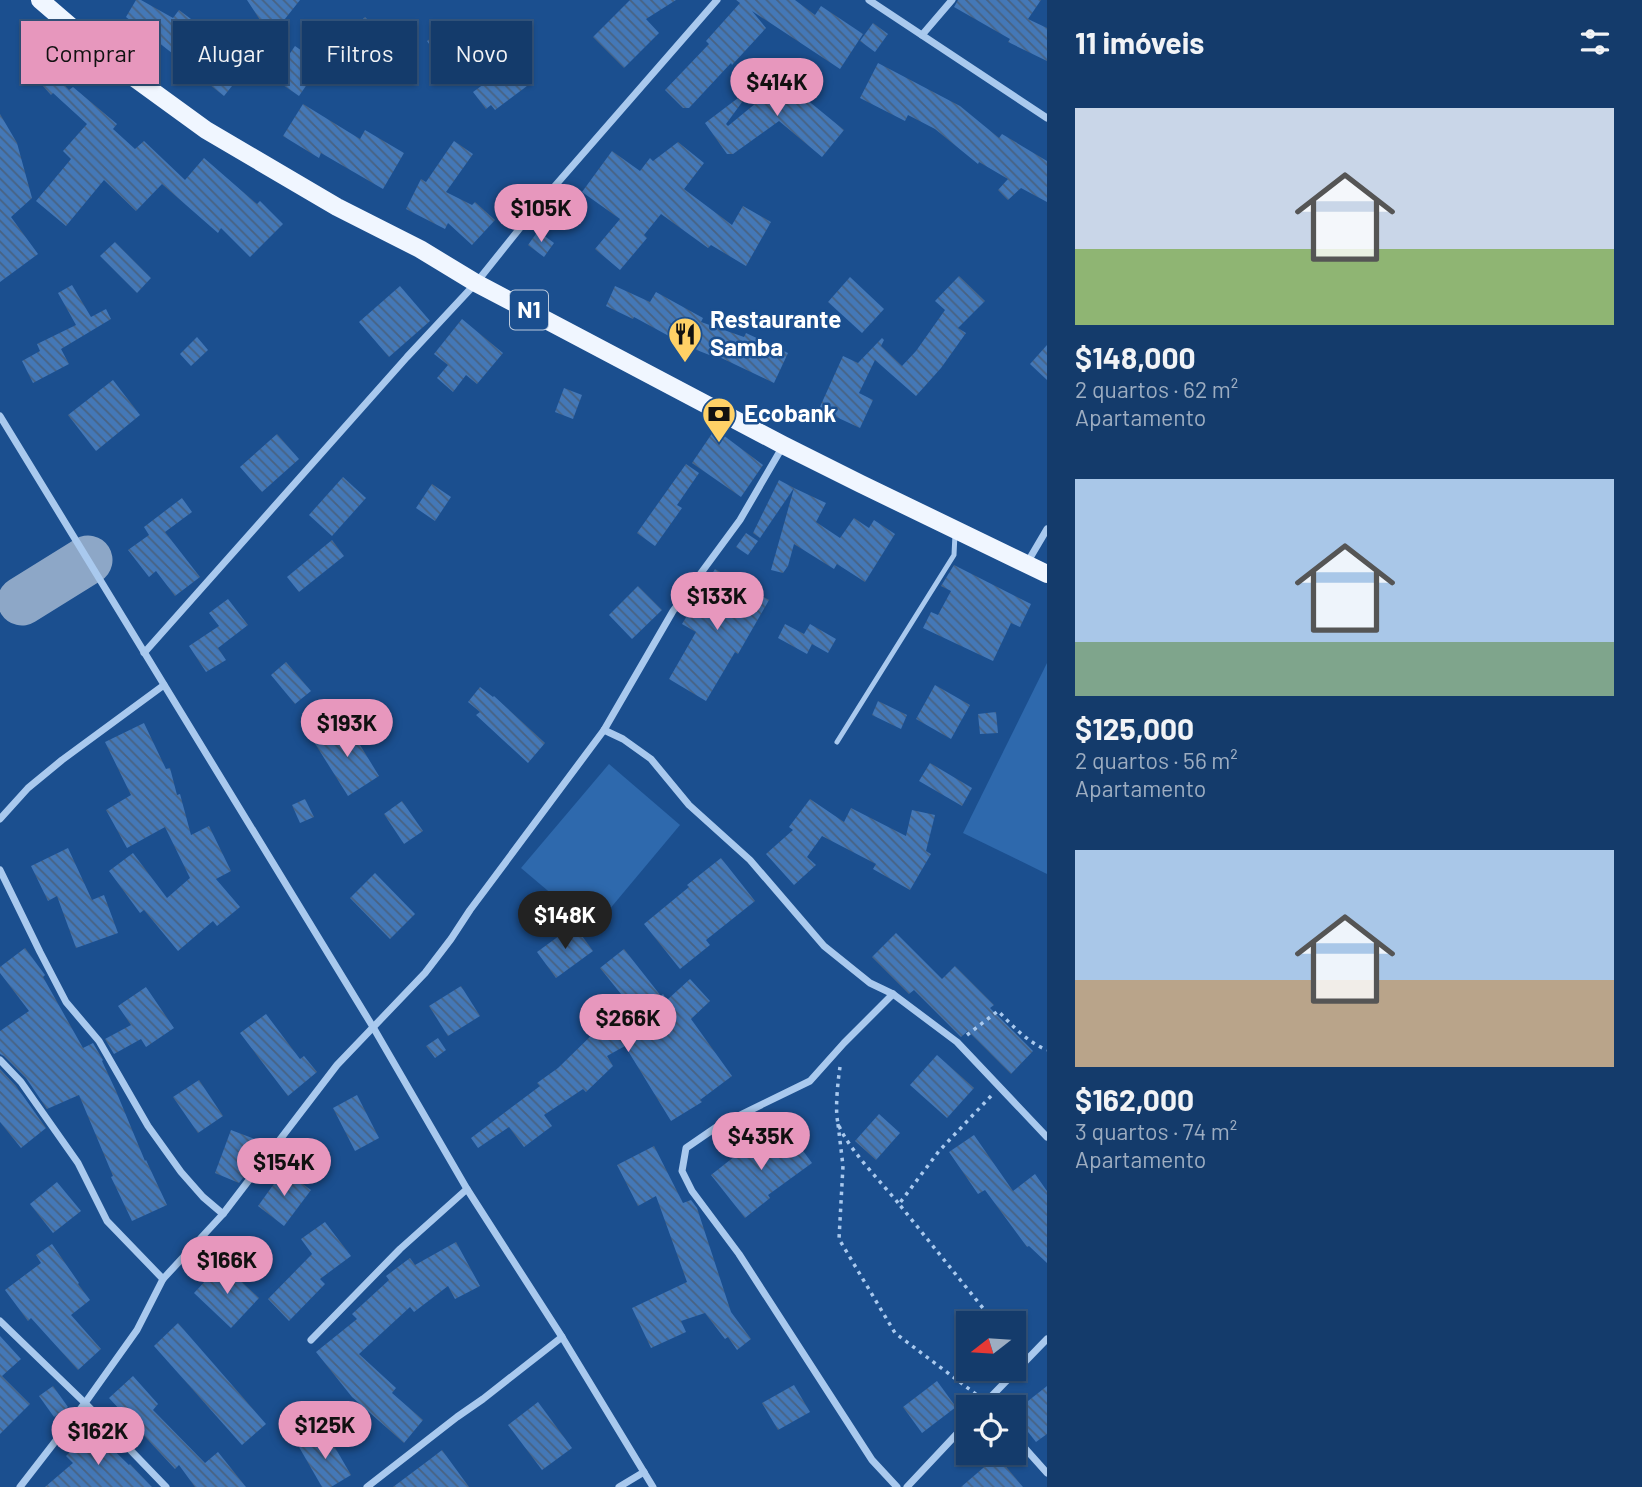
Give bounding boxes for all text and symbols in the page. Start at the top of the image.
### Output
chip: Comprar [21,21,159,84]
chip: Alugar [173,21,288,84]
chip: Filtros [302,21,417,84]
chip: Novo [431,21,532,84]
icon: filters [1576,23,1614,61]
text: 11 imóveis [1075,24,1204,60]
pin: $414K [728,58,826,118]
text: $414K [746,67,808,95]
icon: home [1282,154,1408,280]
pin: $105K [492,184,590,244]
text: $105K [510,193,572,221]
road number: N1 [510,290,548,330]
place label: Restaurante Samba [710,304,841,361]
restaurant icon: Restaurante Samba [666,315,704,364]
text: $148,000 [1075,339,1196,375]
text: 2 quartos · 62 m² [1075,375,1238,403]
bank icon: Ecobank [700,395,738,444]
place label: Ecobank [744,398,836,427]
text: Apartamento [1075,403,1206,431]
icon: home [1282,525,1408,651]
pin: $133K [668,572,766,632]
text: $133K [687,581,747,609]
pin: $193K [298,700,396,759]
text: $193K [317,708,377,736]
text: $125,000 [1075,710,1194,746]
text: 2 quartos · 56 m² [1075,746,1238,774]
text: Apartamento [1075,774,1206,802]
pin: $148K [516,892,614,951]
icon: home [1282,896,1408,1022]
text: $148K [534,900,596,928]
pin: $266K [579,995,677,1054]
text: $266K [595,1003,661,1031]
text: $162,000 [1075,1081,1194,1117]
pin: $435K [712,1112,810,1172]
text: 3 quartos · 74 m² [1075,1117,1237,1145]
text: $435K [728,1121,794,1149]
pin: $154K [235,1138,333,1198]
text: Apartamento [1075,1145,1206,1173]
text: $154K [253,1147,315,1175]
pin: $166K [178,1236,276,1296]
text: $166K [197,1245,257,1273]
north arrow [956,1311,1026,1381]
map controls [956,1311,1026,1465]
button: locate [956,1395,1026,1465]
pin: $125K [276,1402,374,1461]
pin: $162K [49,1408,147,1467]
text: $125K [295,1410,355,1438]
text: $162K [68,1416,128,1444]

